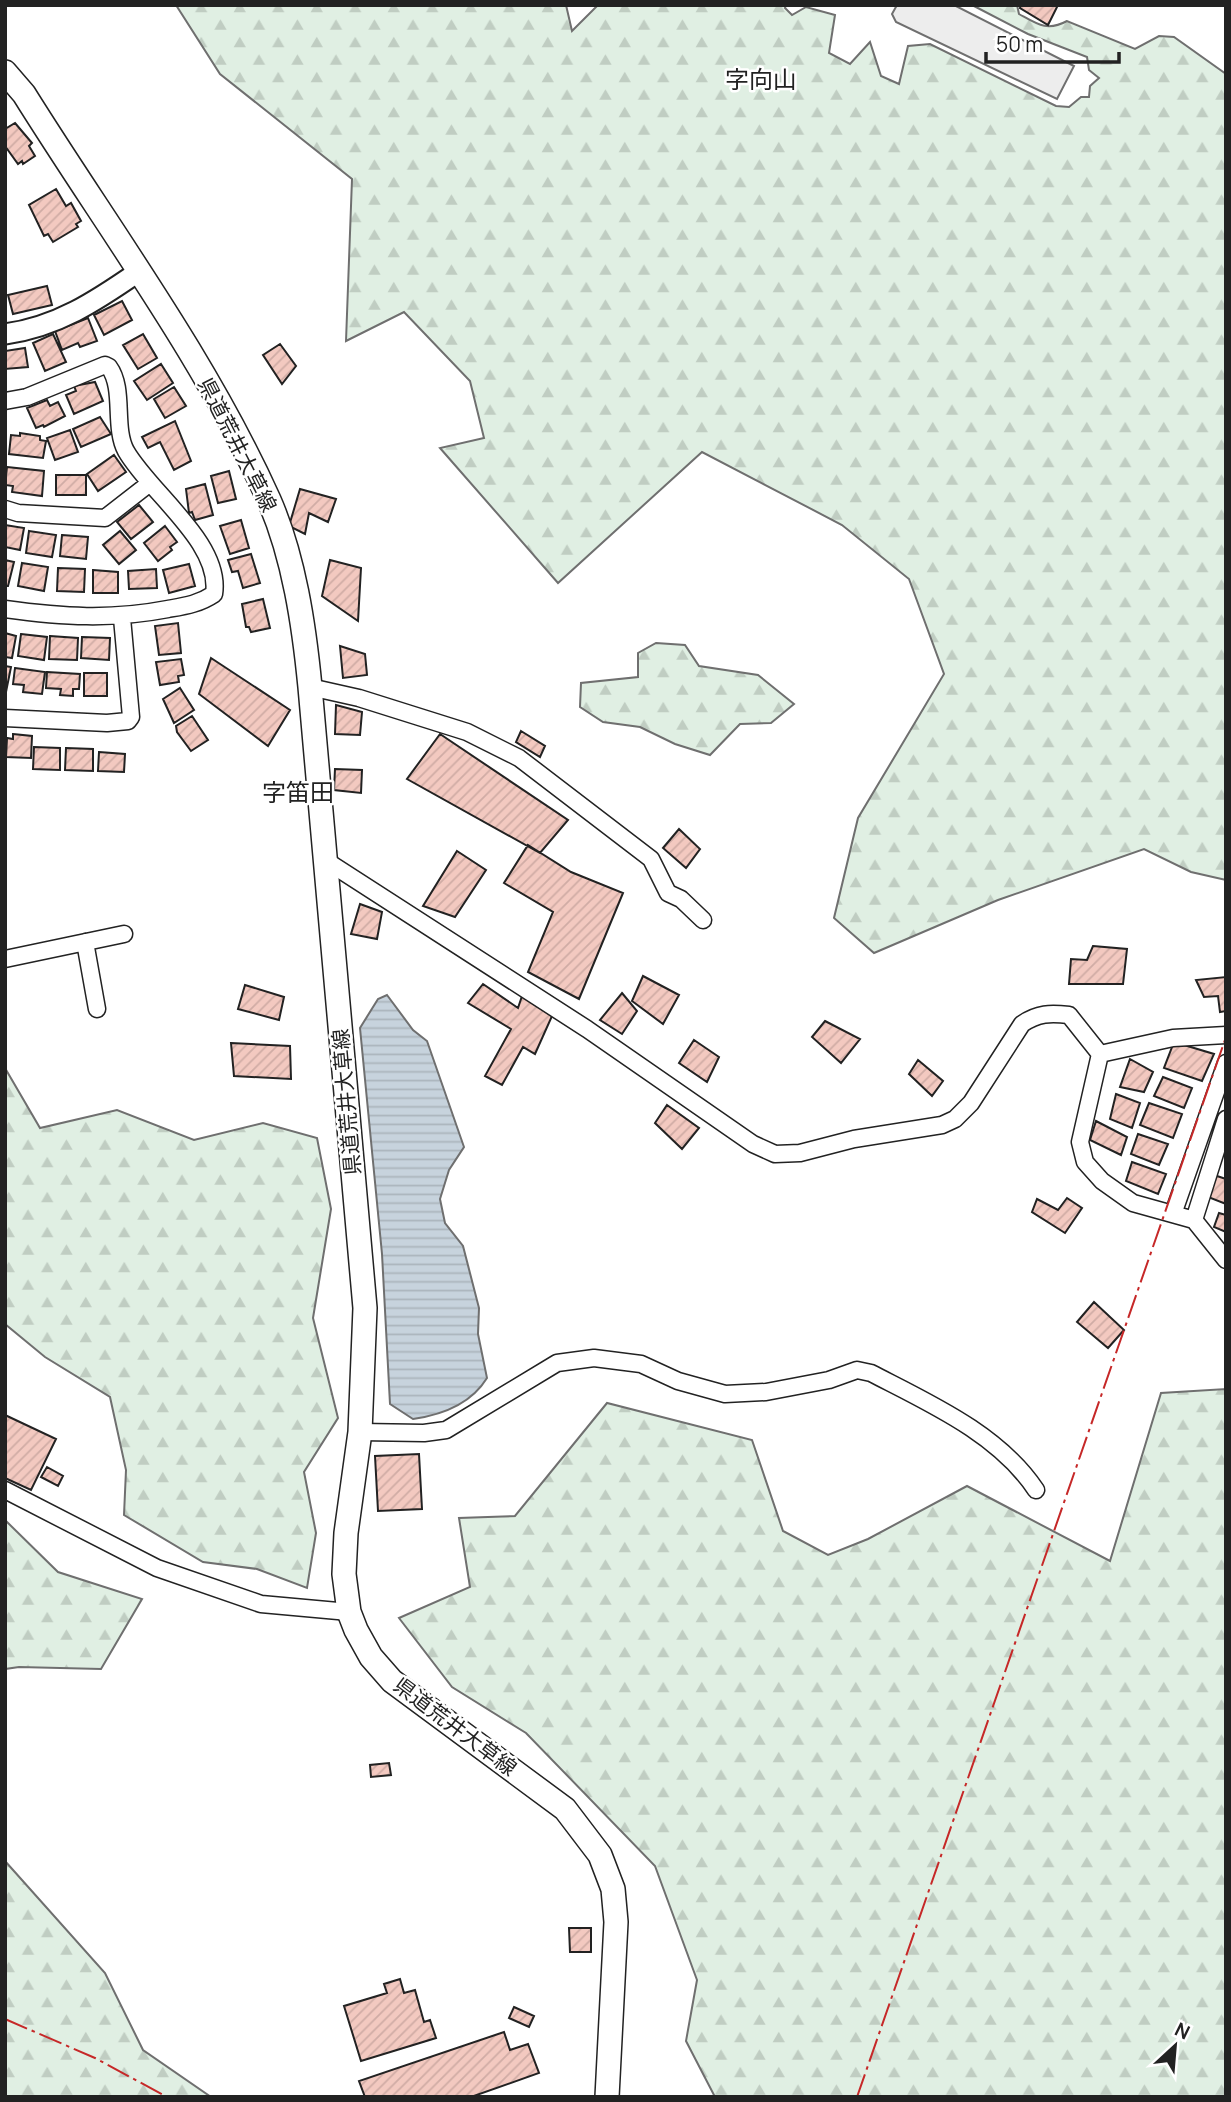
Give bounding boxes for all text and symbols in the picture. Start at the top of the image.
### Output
scale bar [986,21,1119,65]
text: 50 m [996,30,1043,58]
district label: 字向山 [725,62,797,95]
street label: 県道荒井大草線 [192,373,284,516]
district label: 字笛田 [262,775,334,808]
street label: 県道荒井大草線 [326,1028,366,1177]
street label: 県道荒井大草線 [388,1671,523,1782]
north arrow [1140,2011,1210,2081]
text: N [1171,2016,1194,2045]

